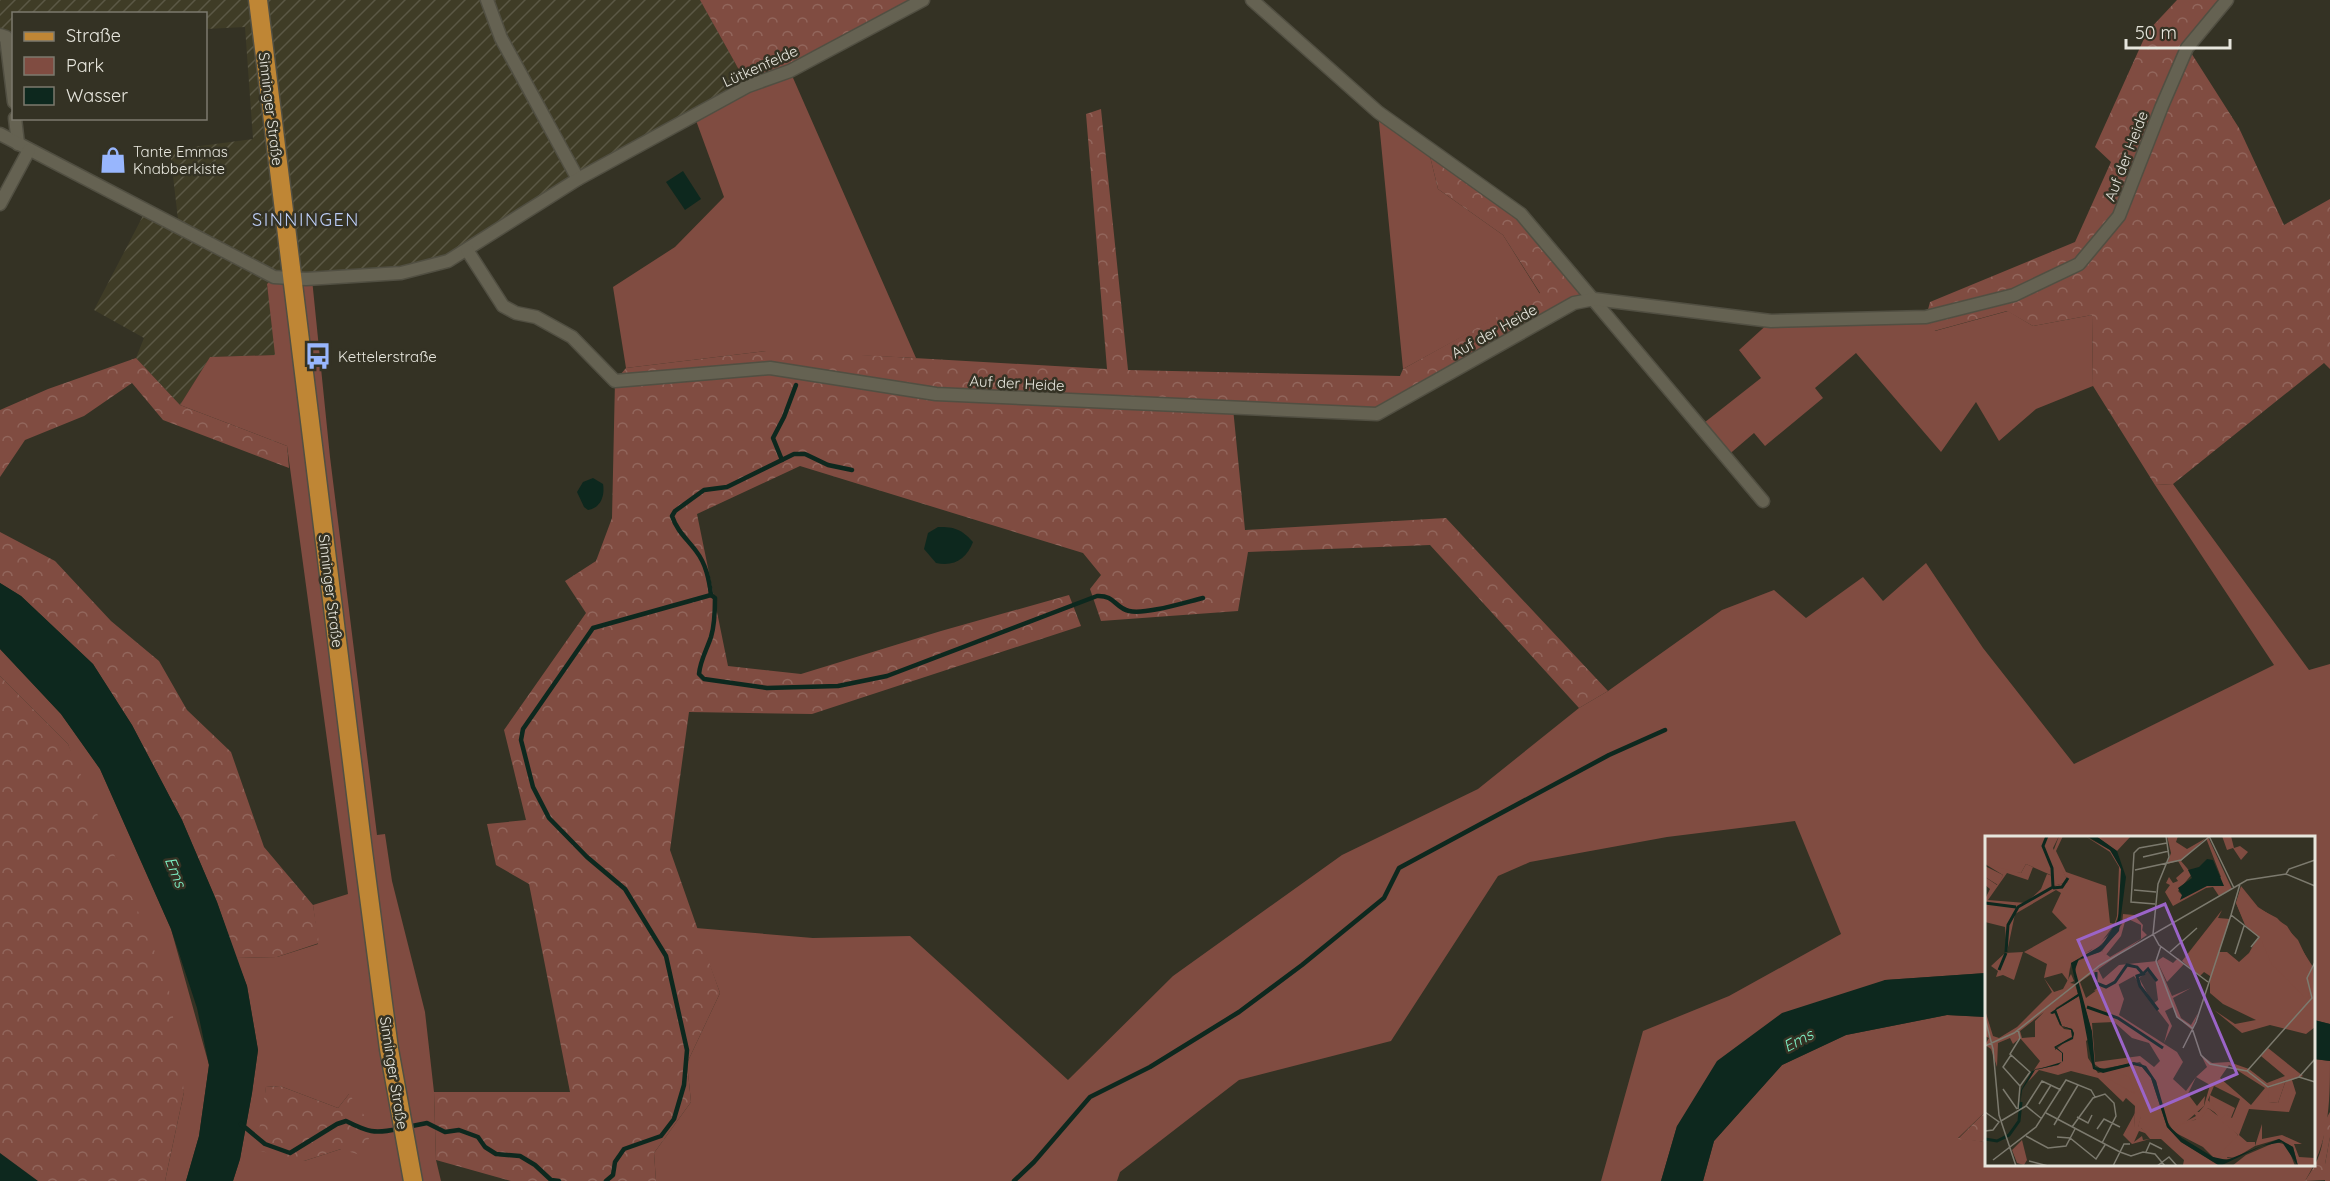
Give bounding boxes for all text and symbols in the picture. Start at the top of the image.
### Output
legend [12,12,207,120]
scale bar [2126,12,2230,50]
text: 50 m [2135,21,2177,44]
text: Straße [66,24,121,47]
street label: Lütkenfelde [719,41,801,91]
street label: Sinninger Straße [255,51,287,167]
text: Park [66,54,104,77]
text: Wasser [66,84,128,107]
street label: Auf der Heide [2100,108,2152,204]
place label: Tante Emmas Knabberkiste [133,142,228,178]
shop icon: Tante Emmas Knabberkiste [98,145,128,175]
district label: SINNINGEN [252,208,360,231]
street label: Auf der Heide [1448,300,1540,362]
bus stop icon: Kettelerstraße [303,341,333,371]
place label: Kettelerstraße [338,347,437,366]
street label: Auf der Heide [969,371,1065,395]
street label: Sinninger Straße [315,533,347,649]
inset map [1985,836,2315,1166]
water label: Ems [161,854,192,892]
street label: Sinninger Straße [376,1015,412,1131]
water label: Ems [1780,1023,1818,1056]

